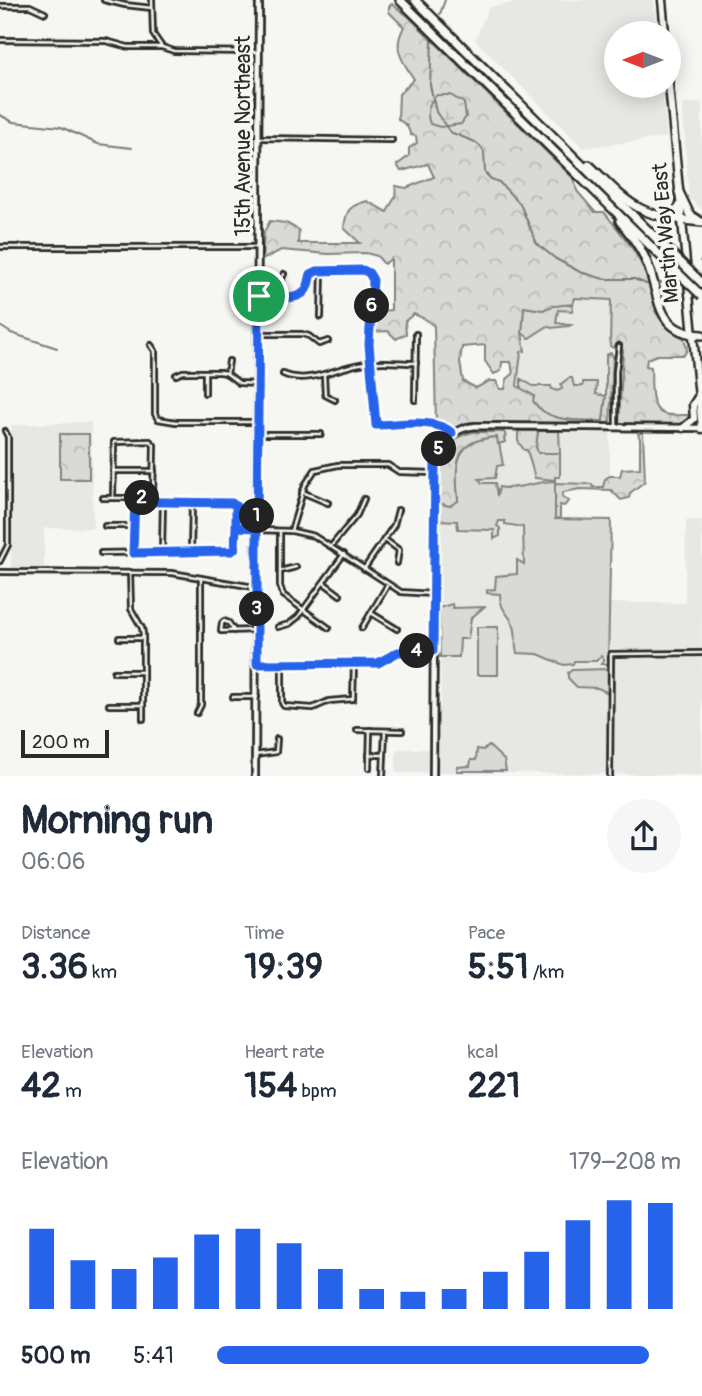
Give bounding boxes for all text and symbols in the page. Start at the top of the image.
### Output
north arrow [604,21,681,98]
map controls [604,21,681,98]
street label: 15th Avenue Northeast [230,35,257,236]
street label: Martin Way East [646,161,686,304]
pin [229,266,289,326]
icon: arrive [240,277,278,315]
pin: 6 [354,288,390,324]
text: 6 [366,293,377,317]
pin: 5 [422,432,457,466]
text: 5 [433,436,444,460]
pin: 2 [124,480,160,516]
text: 2 [136,485,147,509]
pin: 1 [240,498,274,534]
text: 1 [253,503,260,527]
pin: 3 [240,592,274,626]
text: 3 [251,596,262,620]
pin: 4 [400,634,434,668]
text: 4 [411,638,422,662]
scale bar [21,727,108,759]
text: 200 m [32,730,90,754]
text: Morning run [21,797,213,845]
button: share [607,799,681,873]
text: 06:06 [21,847,85,876]
text: Distance [21,921,90,945]
text: Time [244,921,284,945]
text: Pace [468,921,505,945]
text: 3.36 [21,945,88,989]
text: 19:39 [244,945,323,989]
text: 5:51 [468,945,529,989]
text: km [88,960,117,984]
text: /km [529,960,564,984]
text: Elevation [21,1040,93,1064]
text: Heart rate [244,1040,324,1064]
text: kcal [468,1040,499,1064]
text: 42 [21,1064,61,1108]
text: 154 [244,1064,297,1108]
text: 221 [468,1064,520,1108]
text: m [61,1079,82,1103]
text: bpm [297,1079,337,1103]
text: Elevation [21,1147,109,1176]
text: 179–208 m [569,1147,681,1176]
text: 500 m [21,1341,90,1370]
text: 5:41 [133,1341,174,1370]

